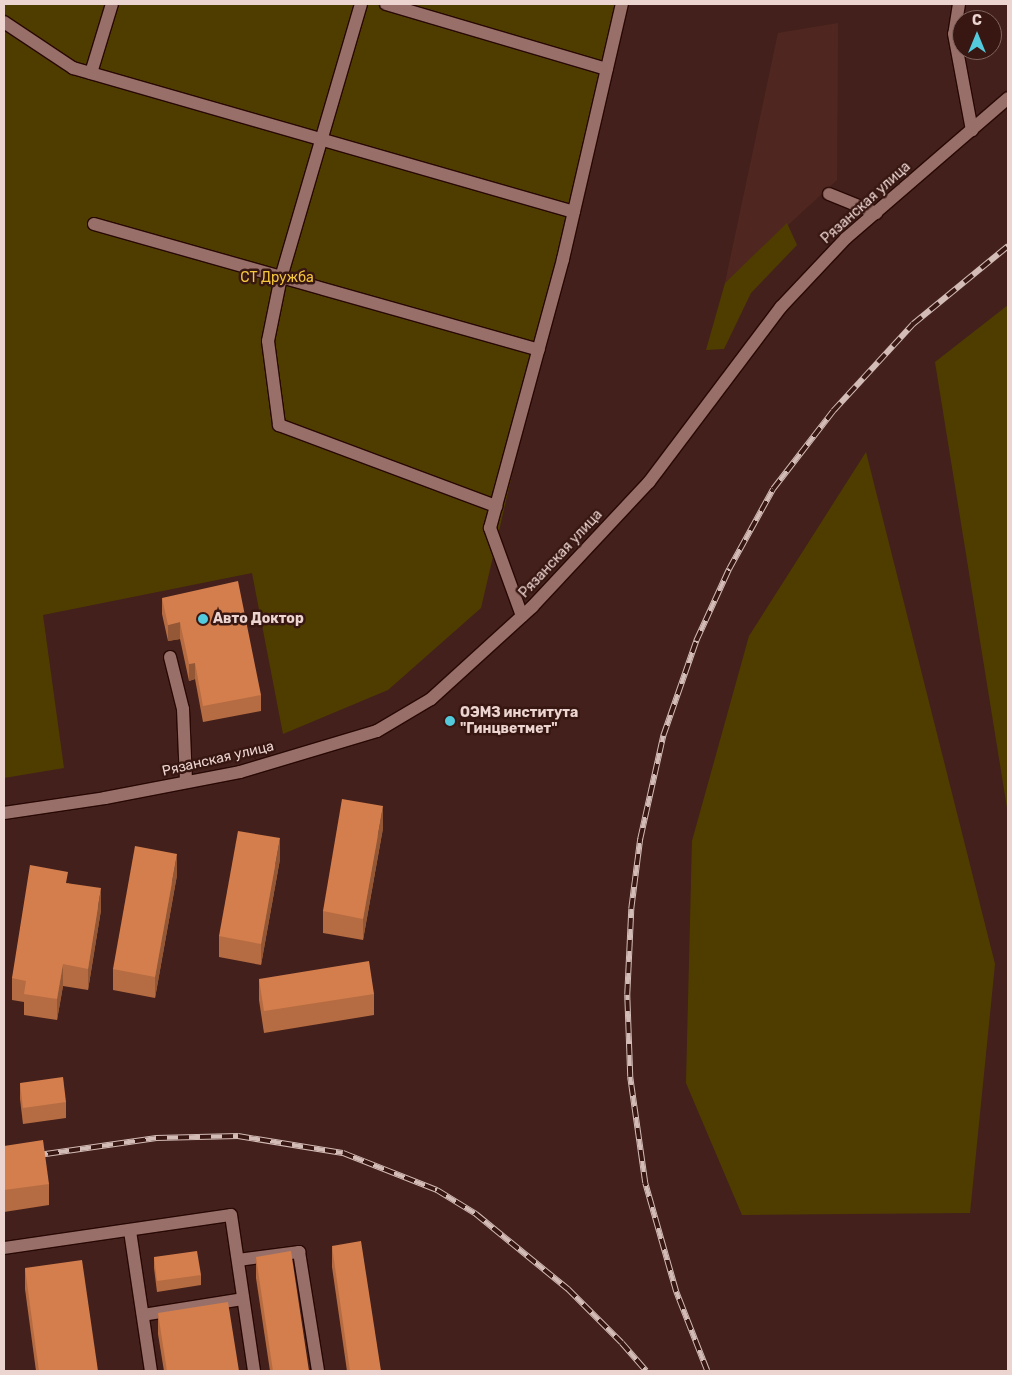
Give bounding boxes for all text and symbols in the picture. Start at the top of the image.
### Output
north arrow [952,10,1002,60]
text: С [972,12,982,29]
street label: Рязанская улица [818,159,914,247]
park label: СТ Дружба [240,270,314,286]
street label: Рязанская улица [516,506,606,602]
place label: Авто Доктор [213,611,304,627]
marker: Авто Доктор [197,613,209,625]
place label: ОЭМЗ института "Гинцветмет" [460,705,578,738]
marker: ОЭМЗ института "Гинцветмет" [444,715,456,727]
street label: Рязанская улица [160,738,276,780]

